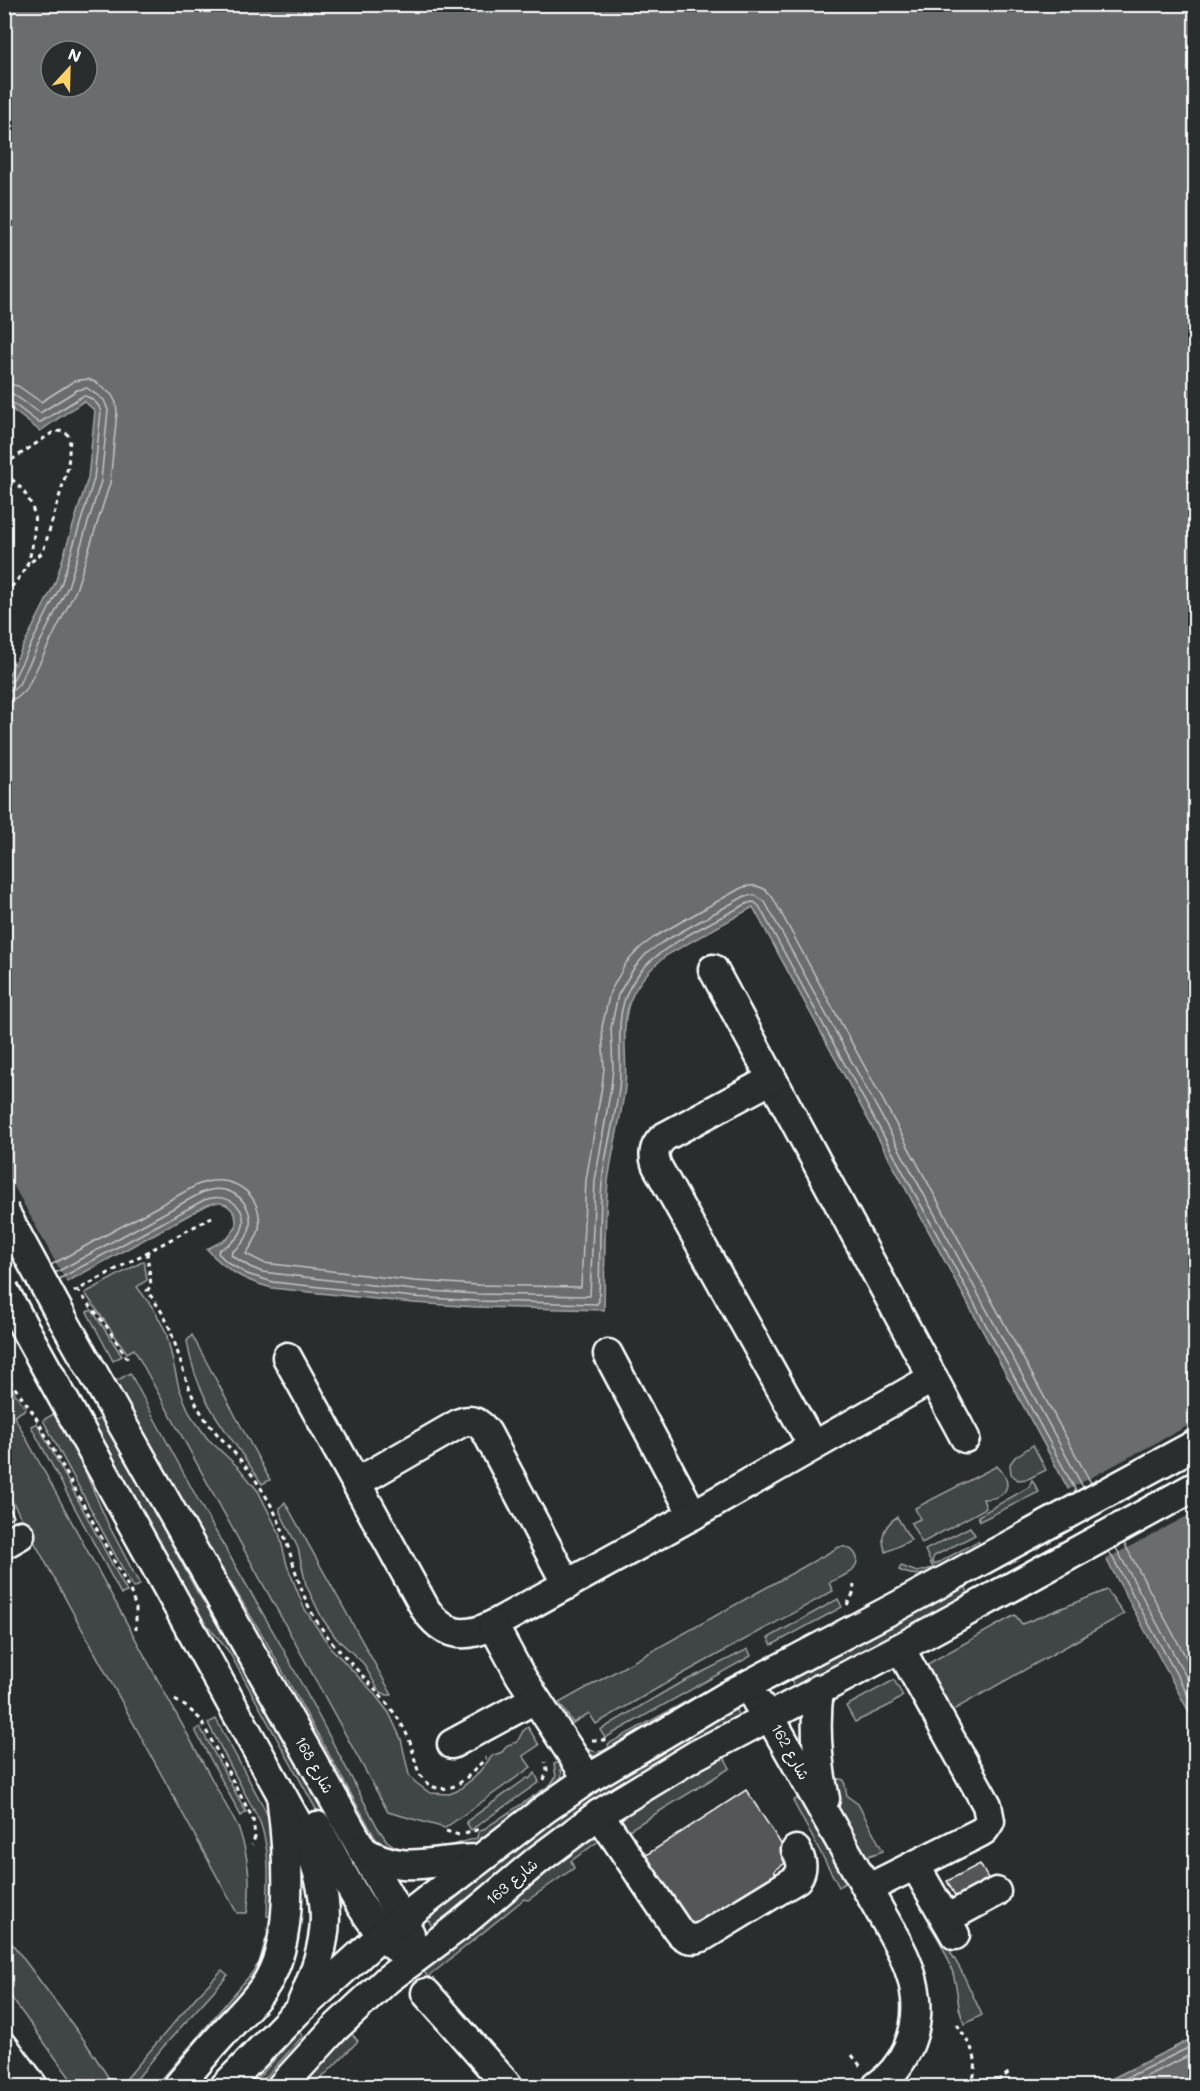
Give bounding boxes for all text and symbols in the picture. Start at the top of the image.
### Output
north arrow [39,39,99,99]
text: N [65,43,84,67]
street label: شارع 162 [766,1720,815,1784]
street label: شارع 168 [290,1733,339,1797]
street label: شارع 163 [481,1854,542,1910]

